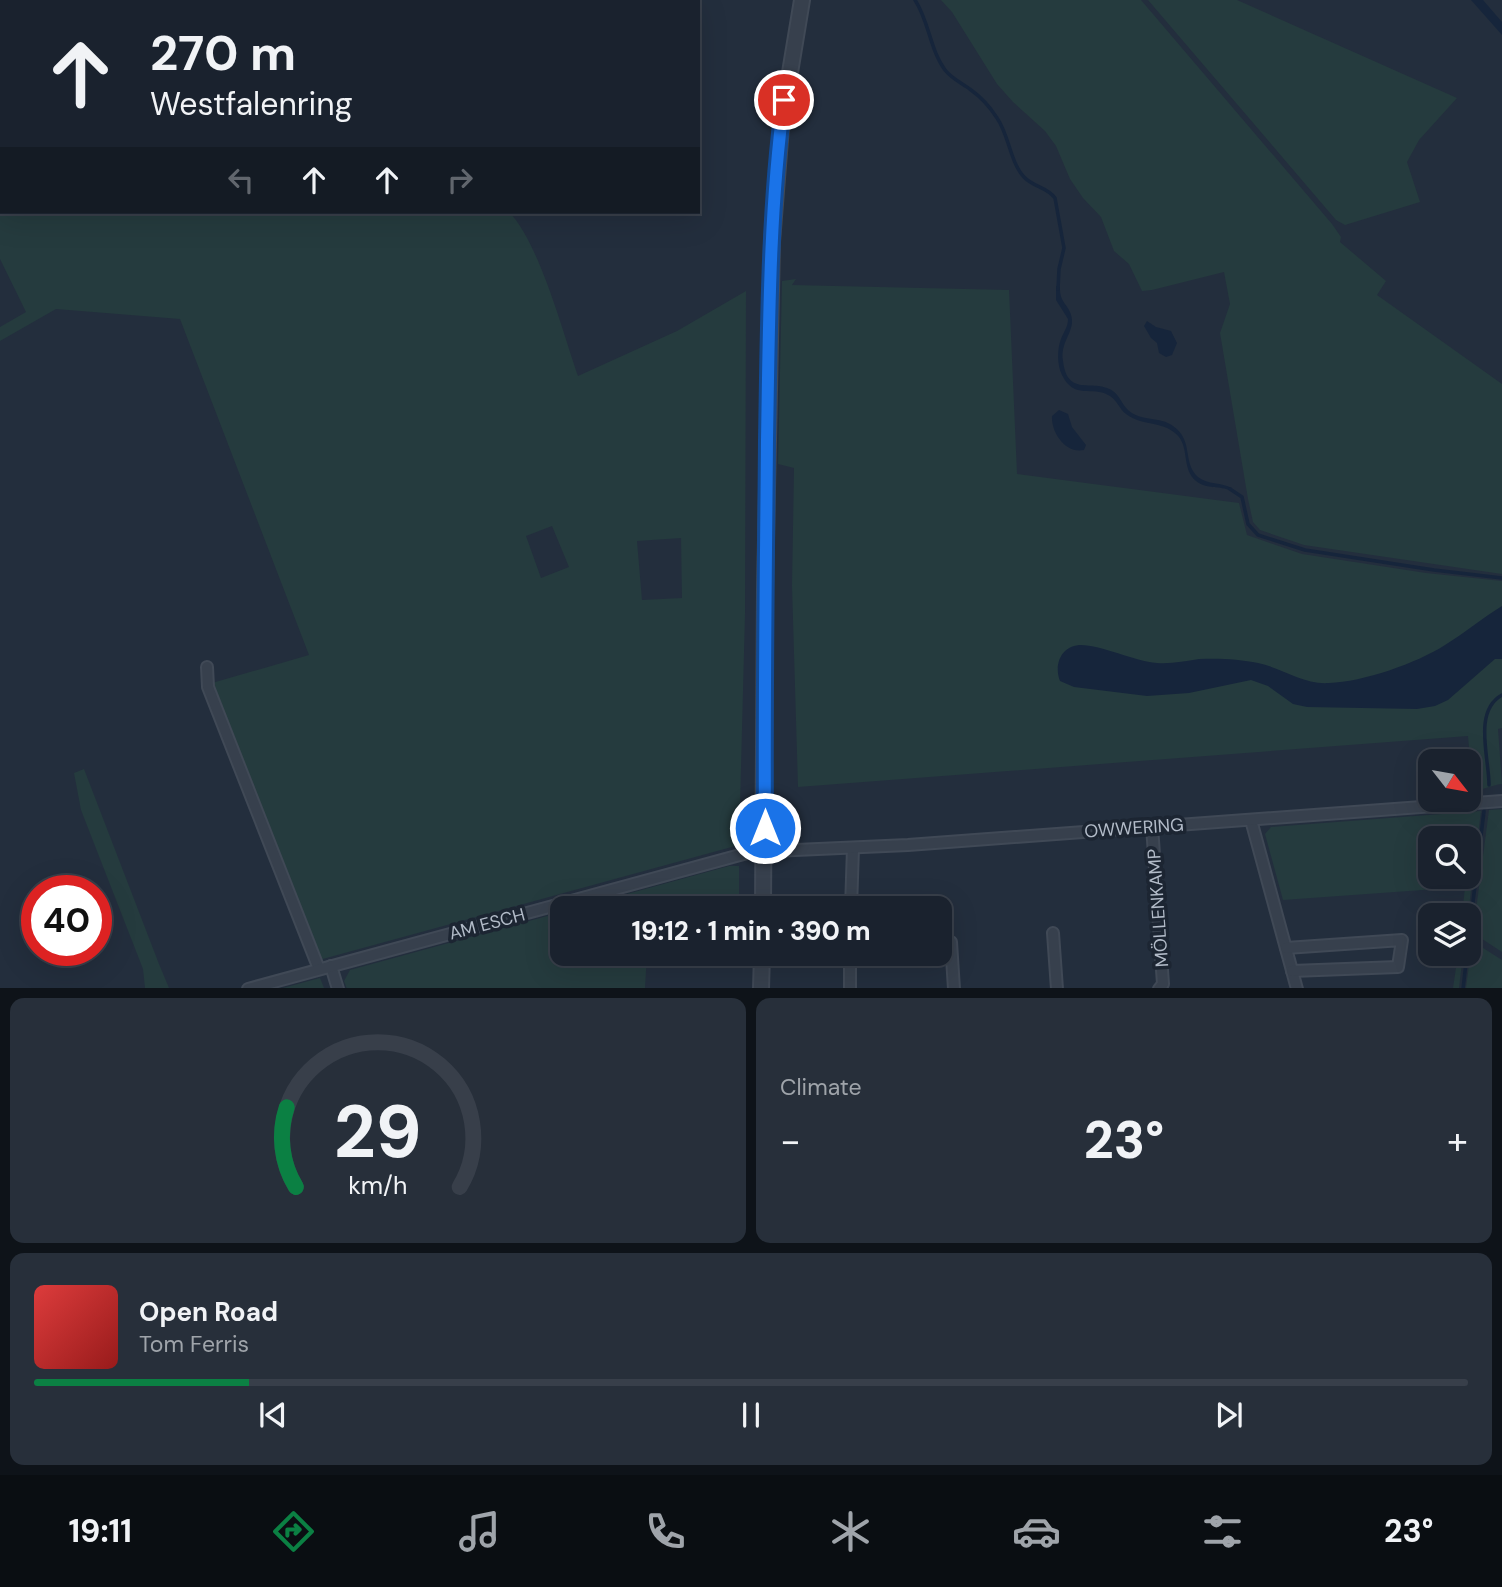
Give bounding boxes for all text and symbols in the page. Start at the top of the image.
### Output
text: 270 m [150,21,296,85]
icon: ahead [35,28,126,119]
pin [754,70,814,130]
icon: arrive [765,81,803,119]
text: Westfalenring [150,83,353,125]
icon: left [222,161,260,199]
icon: ahead [295,161,333,199]
icon: ahead [368,161,406,199]
icon: right [441,161,479,199]
north arrow [1418,749,1480,812]
map controls [1418,749,1481,966]
position arrow [728,791,802,865]
street label: OWWERING [1084,813,1184,843]
button: search [1418,826,1481,889]
street label: MÖLLENKAMP [1142,848,1174,968]
speed limit sign: 40 [21,875,112,966]
street label: AM ESCH [446,902,528,946]
button: layers [1418,903,1481,966]
text: 19:12 · 1 min · 390 m [631,914,871,948]
text: Climate [780,1072,862,1102]
text: 29 [334,1085,422,1180]
text: 23° [1084,1106,1164,1174]
text: − [780,1116,801,1166]
text: + [1447,1116,1468,1166]
text: km/h [348,1168,408,1201]
text: Open Road [139,1295,278,1329]
text: Tom Ferris [139,1329,249,1359]
icon: previous [254,1396,292,1434]
icon: pause [732,1396,770,1434]
icon: next [1210,1396,1248,1434]
icon: directions [269,1507,318,1556]
icon: music [455,1507,504,1556]
icon: phone [641,1507,690,1556]
icon: climate [826,1507,875,1556]
icon: car [1012,1507,1061,1556]
icon: filters [1198,1507,1247,1556]
text: 19:11 [68,1510,132,1552]
text: 23° [1384,1510,1433,1552]

